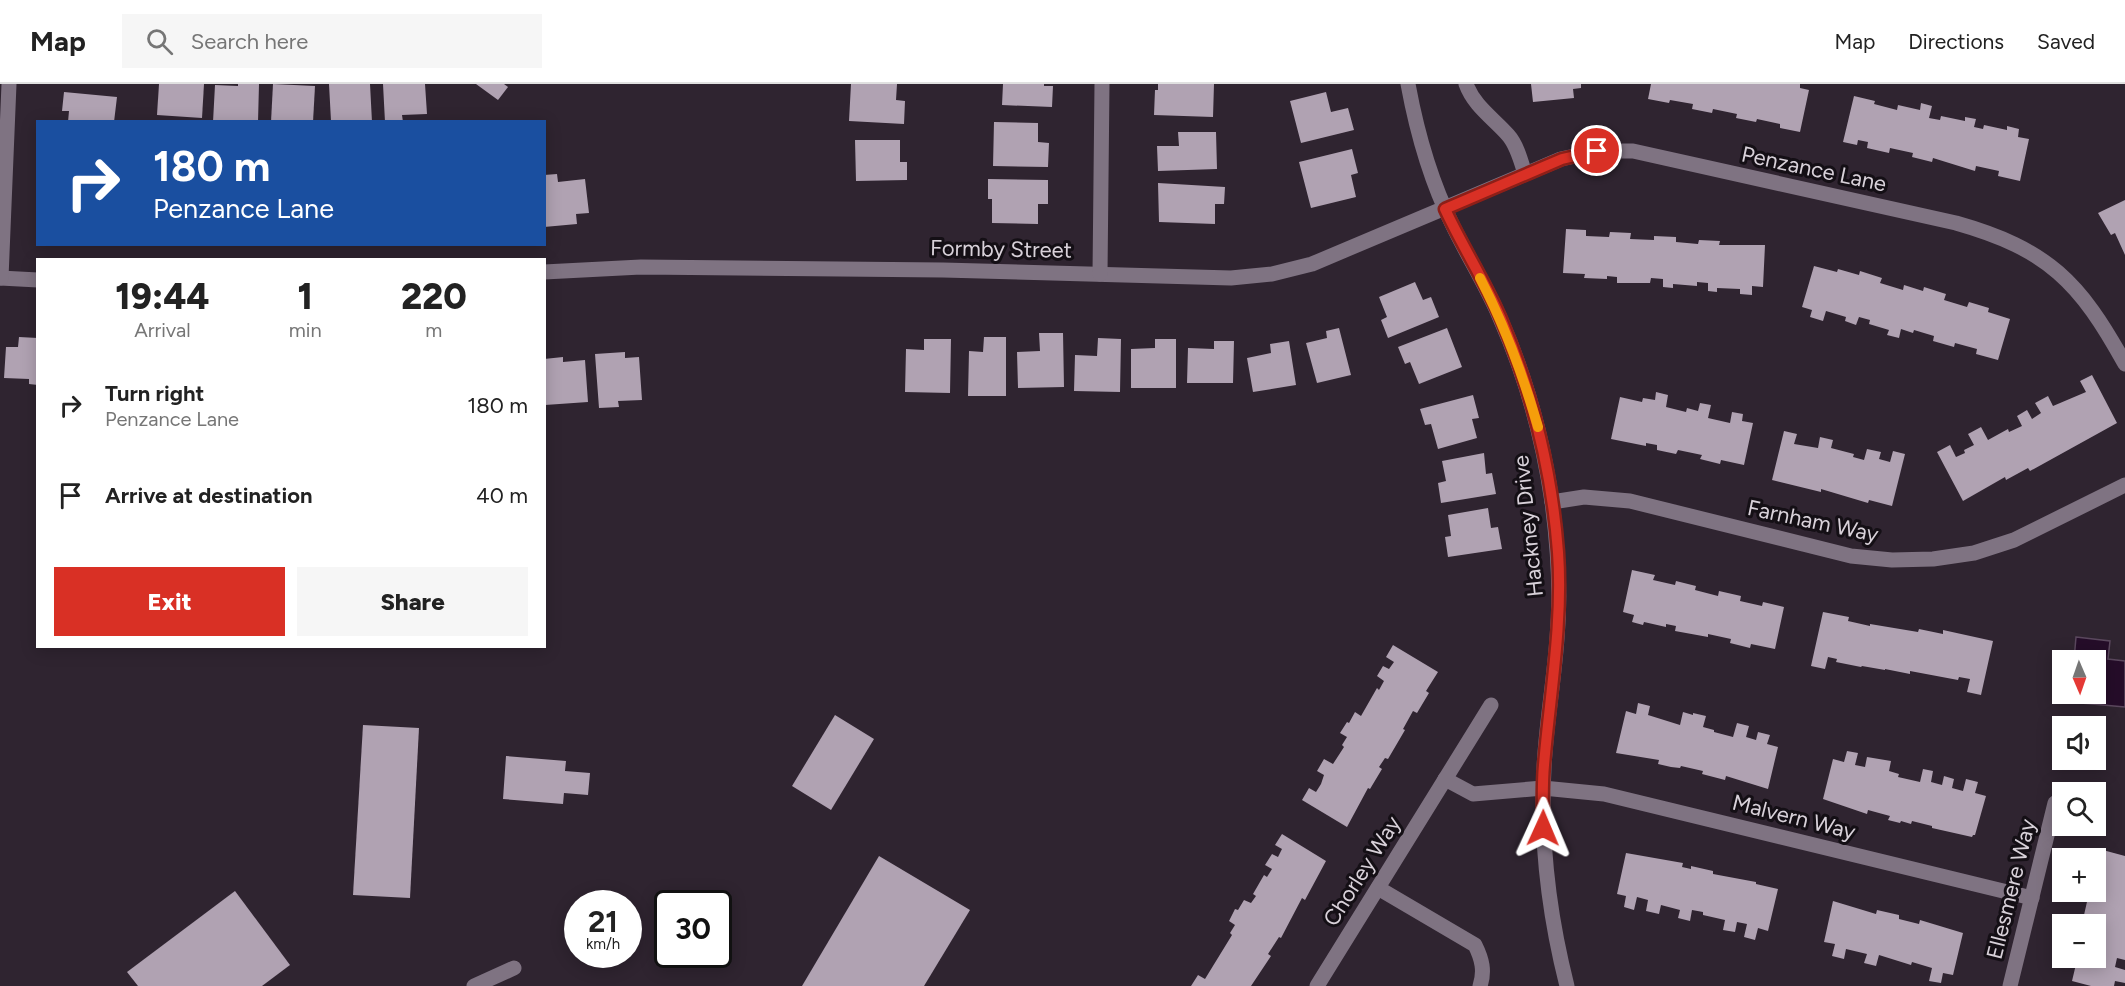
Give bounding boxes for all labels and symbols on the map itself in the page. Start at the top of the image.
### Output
pin [1571,125,1622,176]
street label: Penzance Lane [1739,140,1889,198]
street label: Formby Street [930,234,1072,264]
street label: Hackney Drive [1507,454,1549,598]
street label: Farnham Way [1745,494,1881,548]
north arrow [2052,650,2106,704]
street label: Malvern Way [1730,789,1859,845]
position arrow [1511,796,1575,860]
street label: Chorley Way [1317,811,1407,931]
street label: Ellesmere Way [1981,816,2042,962]
speed limit sign: 30 [654,890,732,968]

